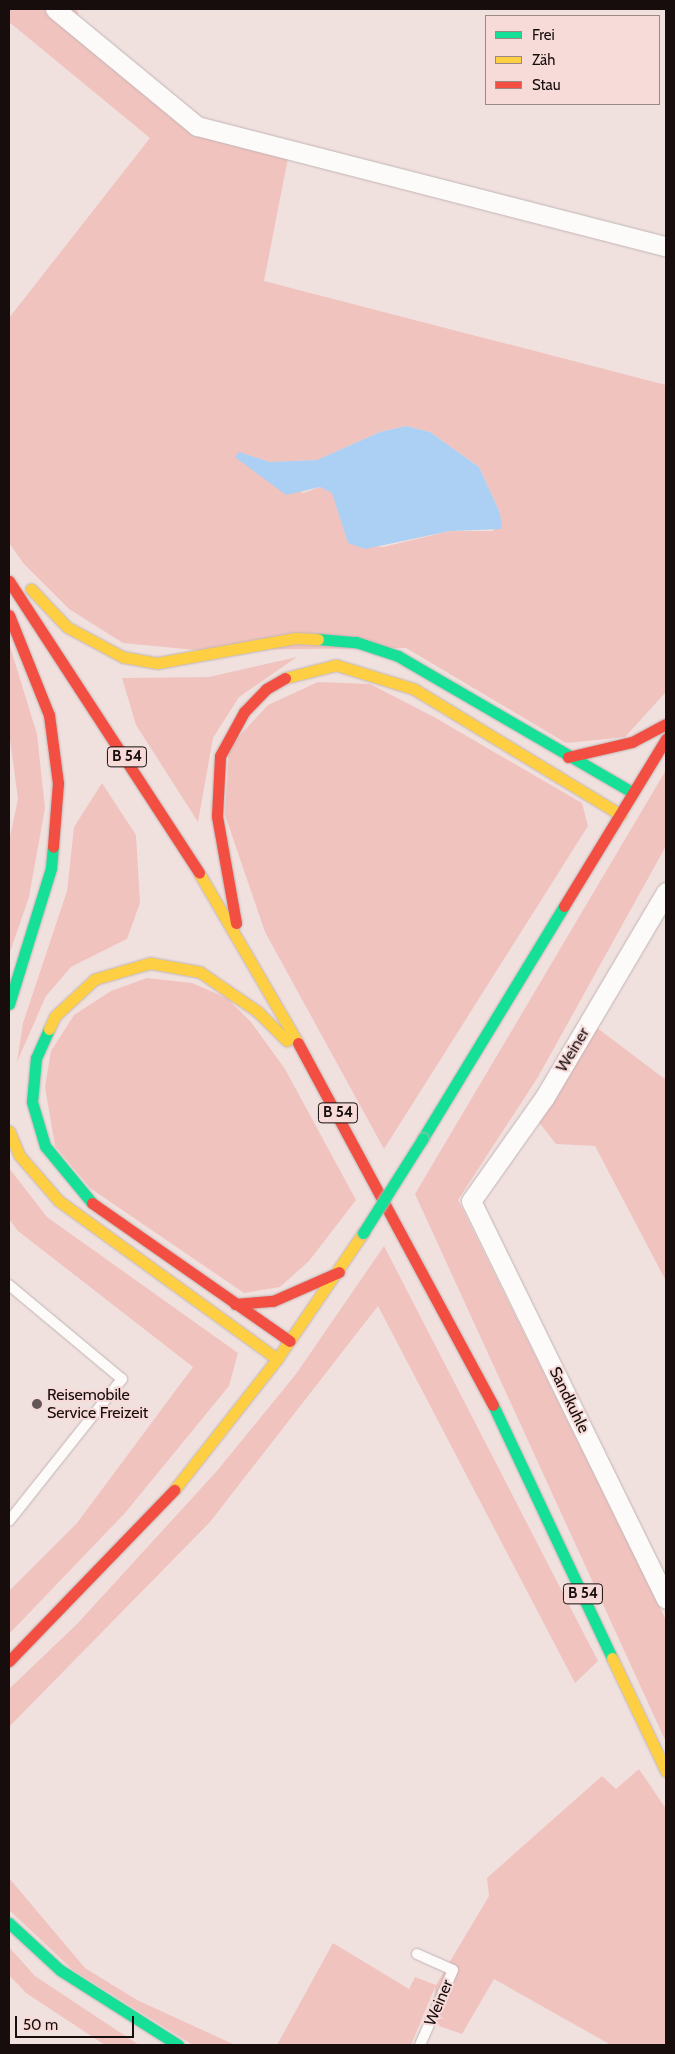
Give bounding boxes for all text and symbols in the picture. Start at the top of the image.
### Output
legend [485,15,660,105]
text: Frei [532,26,555,44]
text: Zäh [532,51,555,69]
text: Stau [532,76,561,94]
road number: B 54 [106,744,148,770]
street label: Weiner [552,1024,594,1076]
road number: B 54 [317,1100,359,1126]
street label: Sandkuhle [545,1364,593,1436]
place label: Reisemobile Service Freizeit [47,1385,148,1423]
marker: Reisemobile Service Freizeit [31,1398,43,1410]
road number: B 54 [562,1582,604,1606]
street label: Weiner [421,1977,457,2029]
scale bar [18,2006,136,2038]
text: 50 m [23,2016,58,2034]

